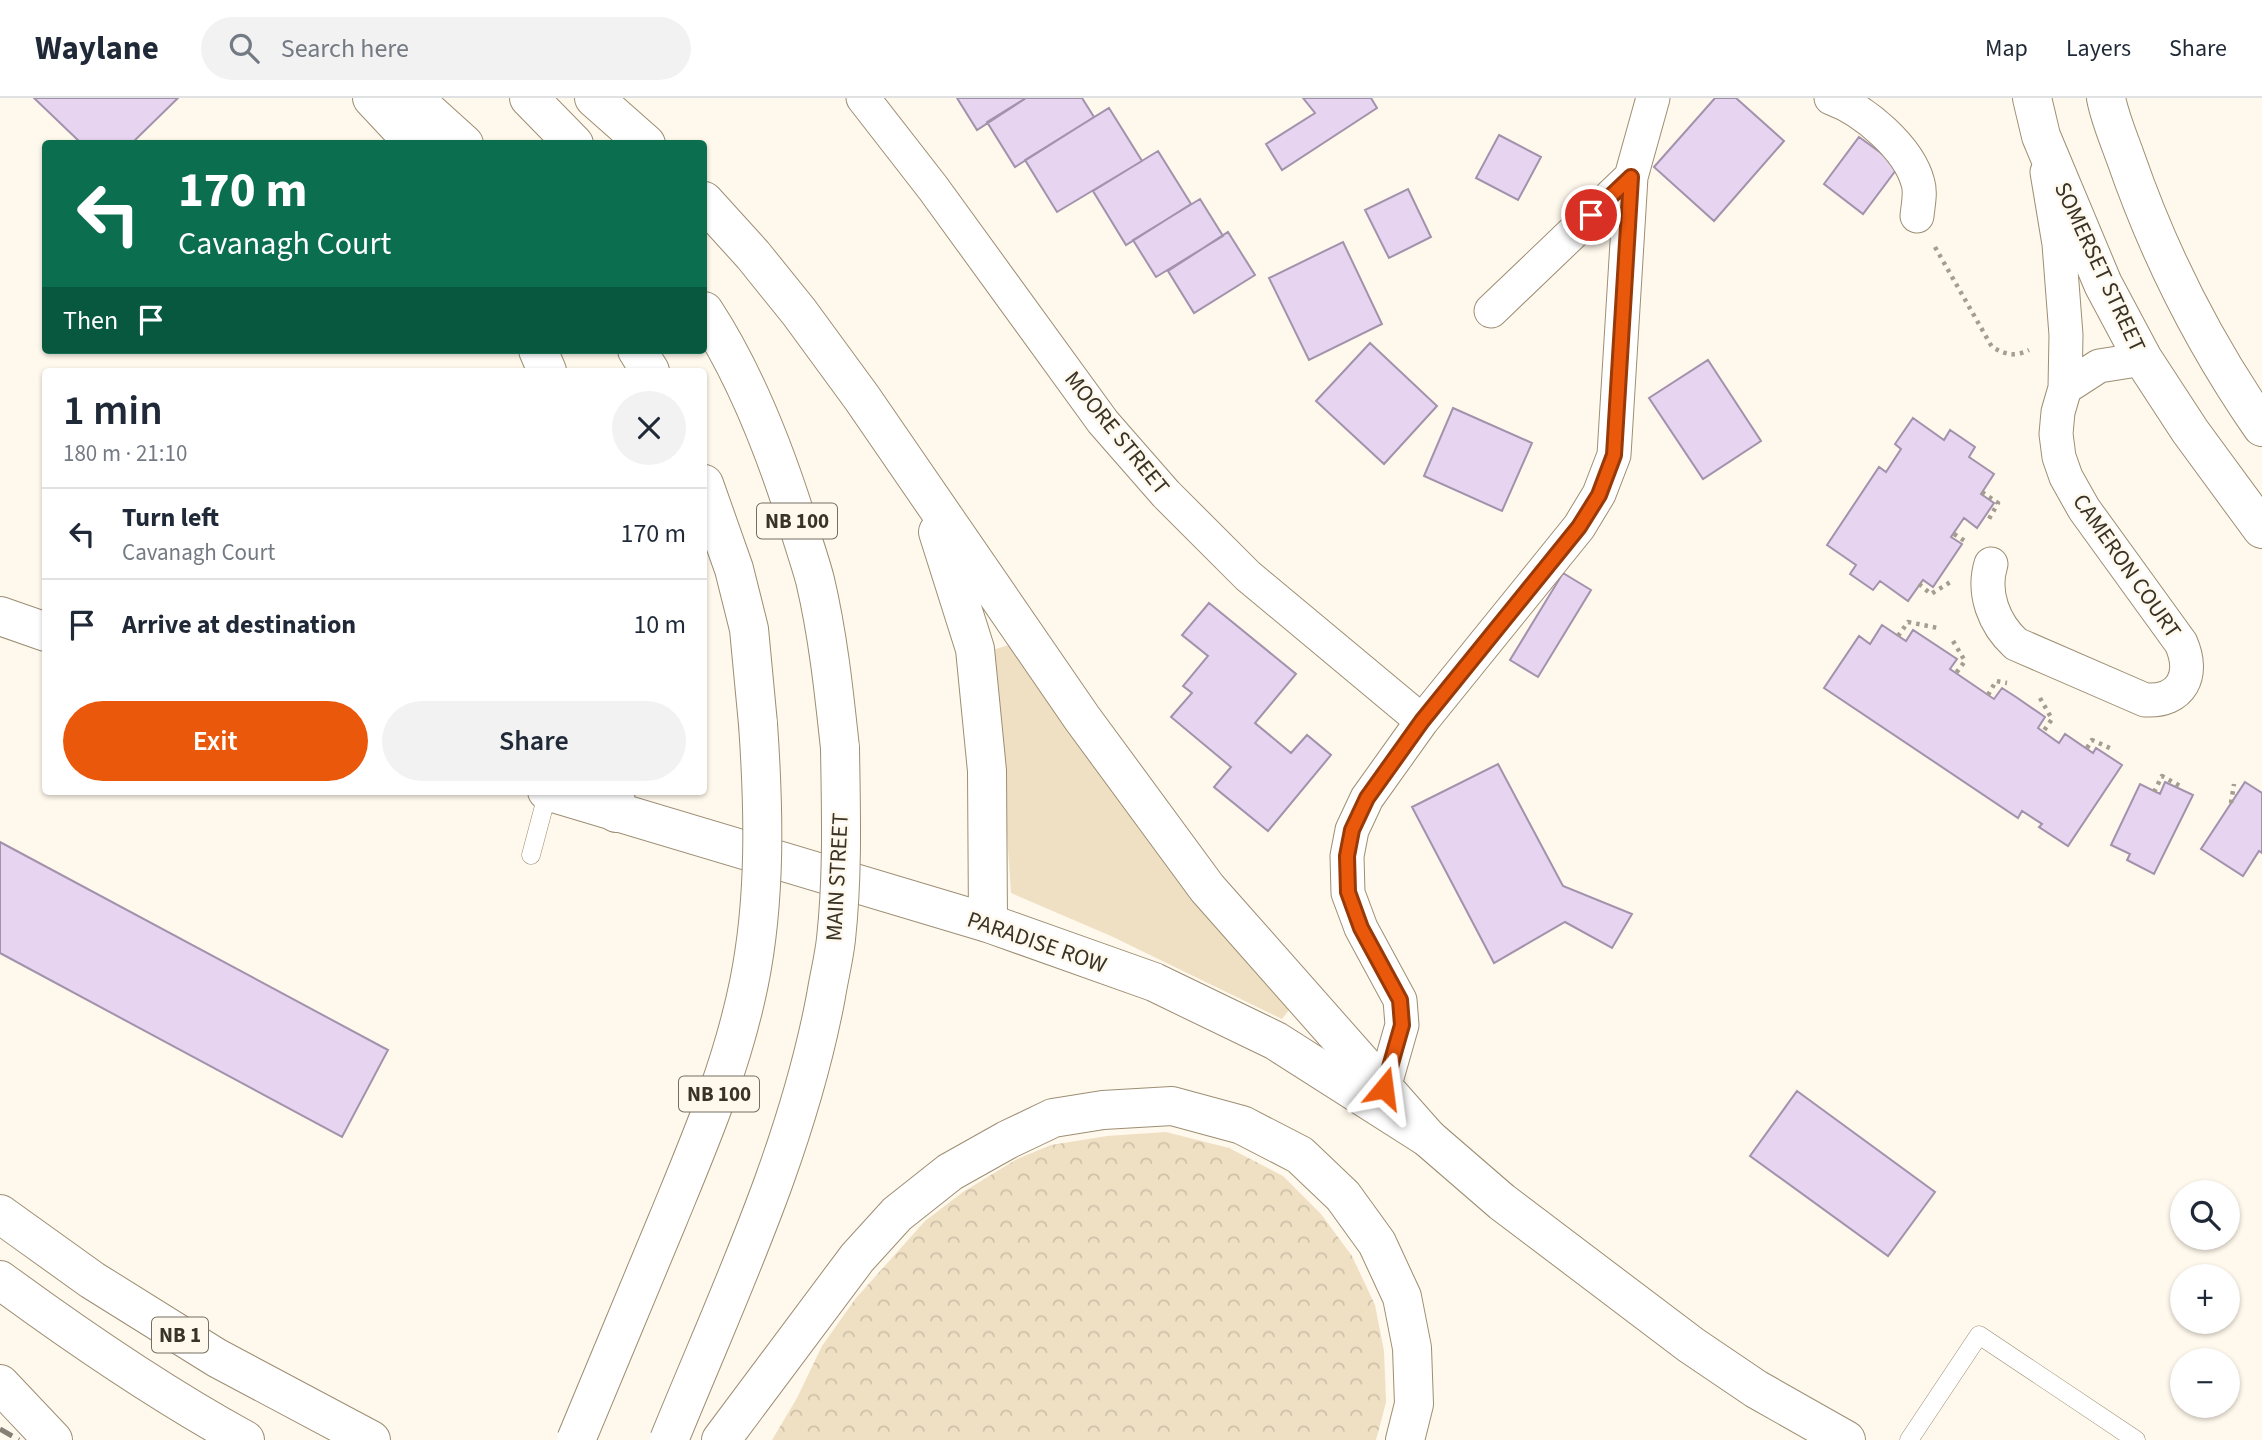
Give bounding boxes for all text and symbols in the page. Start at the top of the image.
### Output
search box [201,17,691,80]
text: Waylane [35,25,159,72]
icon: search [225,29,263,67]
text: Search here [281,30,409,67]
text: Map [1985,31,2028,66]
text: Layers [2066,31,2131,66]
text: Share [2169,31,2227,66]
text: 170 m [178,156,307,226]
icon: left [63,168,154,259]
street label: SOMERSET STREET [2046,177,2154,357]
pin [1561,185,1621,245]
icon: arrive [1572,196,1610,234]
text: Cavanagh Court [178,221,391,267]
icon: arrive [132,301,170,339]
text: Then [63,302,118,339]
street label: MOORE STREET [1057,364,1177,502]
text: 1 min [63,381,163,441]
button: close [612,391,686,465]
text: 180 m · 21:10 [63,437,187,470]
street label: CAMERON COURT [2065,487,2189,645]
text: Turn left [122,499,219,536]
road number: NB 100 [757,504,837,538]
icon: left [63,515,101,553]
text: 170 m [620,515,686,552]
text: Cavanagh Court [122,536,275,569]
icon: arrive [63,606,101,644]
text: Arrive at destination [122,606,356,643]
text: 10 m [633,606,686,643]
button: Exit [63,701,368,781]
button: Share [382,701,686,781]
street label: MAIN STREET [817,812,857,942]
street label: PARADISE ROW [963,903,1111,981]
position arrow [1347,1051,1421,1125]
road number: NB 100 [679,1076,759,1112]
map controls [2170,1180,2240,1418]
button: search [2170,1180,2240,1250]
button: + [2170,1264,2240,1334]
road number: NB 1 [152,1318,208,1352]
button: − [2170,1348,2240,1418]

